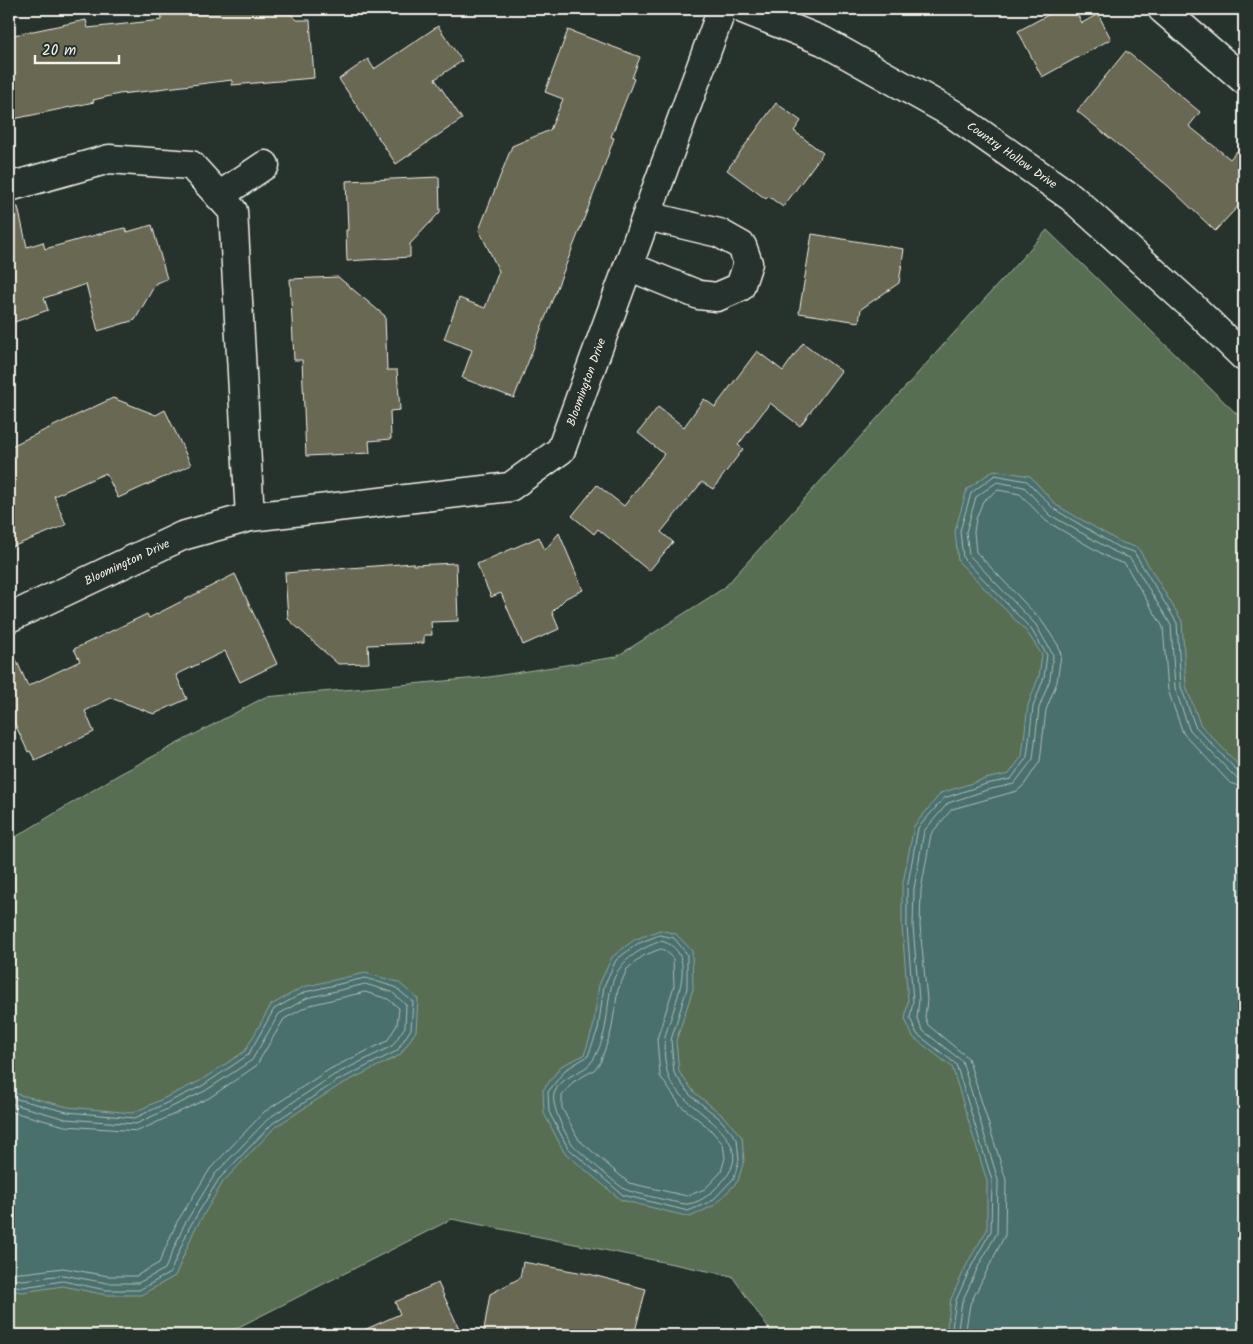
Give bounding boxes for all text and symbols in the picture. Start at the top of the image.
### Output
scale bar [35,32,119,64]
text: 20 m [42,39,76,63]
street label: Country Hollow Drive [963,117,1061,194]
street label: Bloomington Drive [562,335,611,429]
street label: Bloomington Drive [81,534,174,591]

